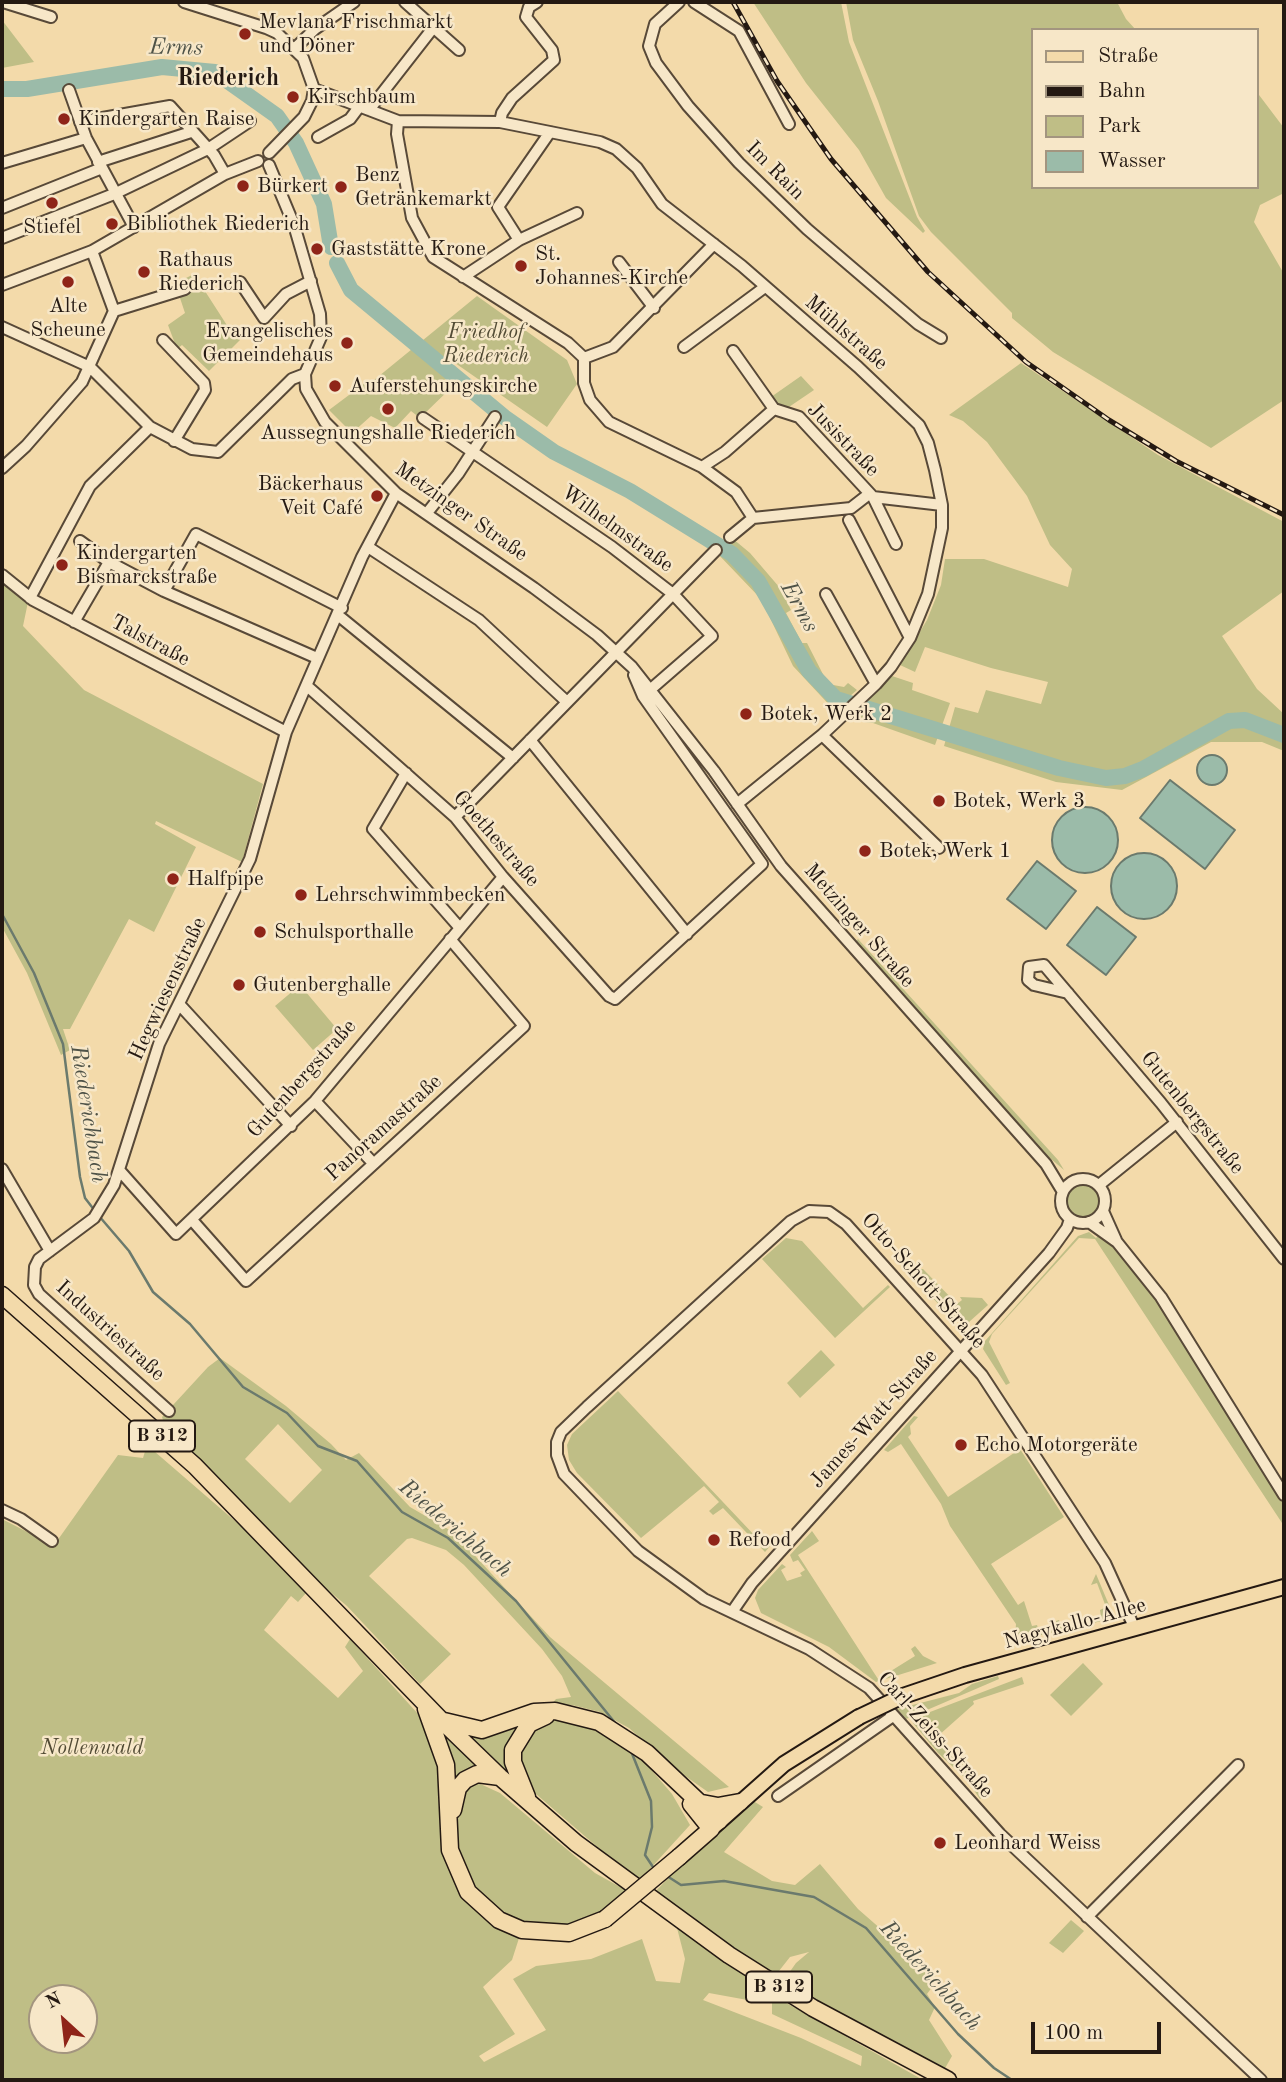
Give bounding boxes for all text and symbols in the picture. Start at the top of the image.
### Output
place label: Mevlana Frischmarkt und Döner [259,9,453,59]
marker: Mevlana Frischmarkt und Döner [237,26,253,42]
legend [1030,28,1258,189]
water label: Erms [149,34,203,62]
text: Straße [1098,46,1158,67]
district label: Riederich [177,65,279,93]
text: Bahn [1098,81,1146,102]
place label: Kirschbaum [307,84,416,110]
marker: Kirschbaum [285,89,301,105]
place label: Kindergarten Raise [78,106,255,132]
marker: Kindergarten Raise [56,111,72,127]
text: Park [1098,116,1141,137]
street label: Im Rain [740,136,810,206]
text: Wasser [1098,151,1166,172]
place label: Benz Getränkemarkt [355,162,492,212]
place label: Bürkert [257,173,328,199]
marker: Bürkert [235,178,251,194]
marker: Benz Getränkemarkt [333,179,349,195]
marker: Stiefel [44,195,60,211]
place label: Bibliothek Riederich [126,211,310,237]
place label: Stiefel [23,214,81,240]
marker: Bibliothek Riederich [104,216,120,232]
place label: Gaststätte Krone [331,236,486,262]
marker: Gaststätte Krone [309,241,325,257]
place label: St. Johannes-Kirche [535,241,688,291]
place label: Rathaus Riederich [158,247,244,297]
marker: St. Johannes-Kirche [513,258,529,274]
marker: Rathaus Riederich [136,264,152,280]
marker: Alte Scheune [60,274,76,290]
street label: Mühlstraße [799,290,893,376]
place label: Alte Scheune [30,293,106,343]
place label: Evangelisches Gemeindehaus [202,318,333,368]
park label: Friedhof Riederich [443,319,529,369]
marker: Evangelisches Gemeindehaus [339,335,355,351]
place label: Auferstehungskirche [349,373,537,399]
marker: Auferstehungskirche [327,378,343,394]
street label: Jusistraße [801,398,885,482]
marker: Aussegnungshalle Riederich [380,401,396,417]
place label: Aussegnungshalle Riederich [260,420,516,446]
street label: Metzinger Straße [390,457,532,567]
place label: Bäckerhaus Veit Café [258,471,363,521]
street label: Wilhelmstraße [556,480,678,578]
marker: Bäckerhaus Veit Café [369,488,385,504]
place label: Kindergarten Bismarckstraße [76,540,217,590]
marker: Kindergarten Bismarckstraße [54,557,70,573]
water label: Erms [774,577,824,637]
street label: Talstraße [106,610,194,672]
place label: Botek, Werk 2 [760,701,892,727]
marker: Botek, Werk 2 [738,706,754,722]
street label: Goethestraße [447,786,545,892]
place label: Botek, Werk 3 [953,788,1085,814]
marker: Botek, Werk 3 [931,793,947,809]
place label: Botek, Werk 1 [879,838,1011,864]
marker: Botek, Werk 1 [857,843,873,859]
street label: Metzinger Straße [798,859,920,993]
place label: Halfpipe [187,866,264,892]
marker: Halfpipe [165,871,181,887]
place label: Lehrschwimmbecken [315,882,505,908]
marker: Lehrschwimmbecken [293,887,309,903]
street label: Hegwiesenstraße [124,913,212,1065]
place label: Schulsporthalle [274,919,414,945]
marker: Schulsporthalle [252,924,268,940]
place label: Gutenberghalle [253,972,391,998]
marker: Gutenberghalle [231,977,247,993]
street label: Gutenbergstraße [242,1014,362,1144]
water label: Riederichbach [63,1043,113,1185]
street label: Gutenbergstraße [1135,1046,1249,1180]
street label: Panoramastraße [321,1069,447,1187]
street label: Otto-Schott-Straße [855,1208,991,1354]
street label: Industriestraße [50,1275,170,1387]
street label: James-Watt-Straße [805,1344,943,1494]
road number: B 312 [129,1420,195,1452]
place label: Echo Motorgeräte [975,1432,1138,1458]
marker: Echo Motorgeräte [953,1437,969,1453]
water label: Riederichbach [393,1474,517,1584]
place label: Refood [728,1527,791,1553]
marker: Refood [706,1532,722,1548]
street label: Nagykallo-Allee [1001,1593,1149,1655]
street label: Carl-Zeiss-Straße [872,1667,998,1803]
park label: Nollenwald [41,1735,143,1761]
place label: Leonhard Weiss [954,1830,1101,1856]
marker: Leonhard Weiss [932,1835,948,1851]
water label: Riederichbach [873,1915,987,2037]
road number: B 312 [746,1971,812,2002]
north arrow [28,1984,98,2054]
text: N [43,1990,65,2013]
scale bar [1034,2008,1164,2052]
text: 100 m [1044,2023,1103,2044]

